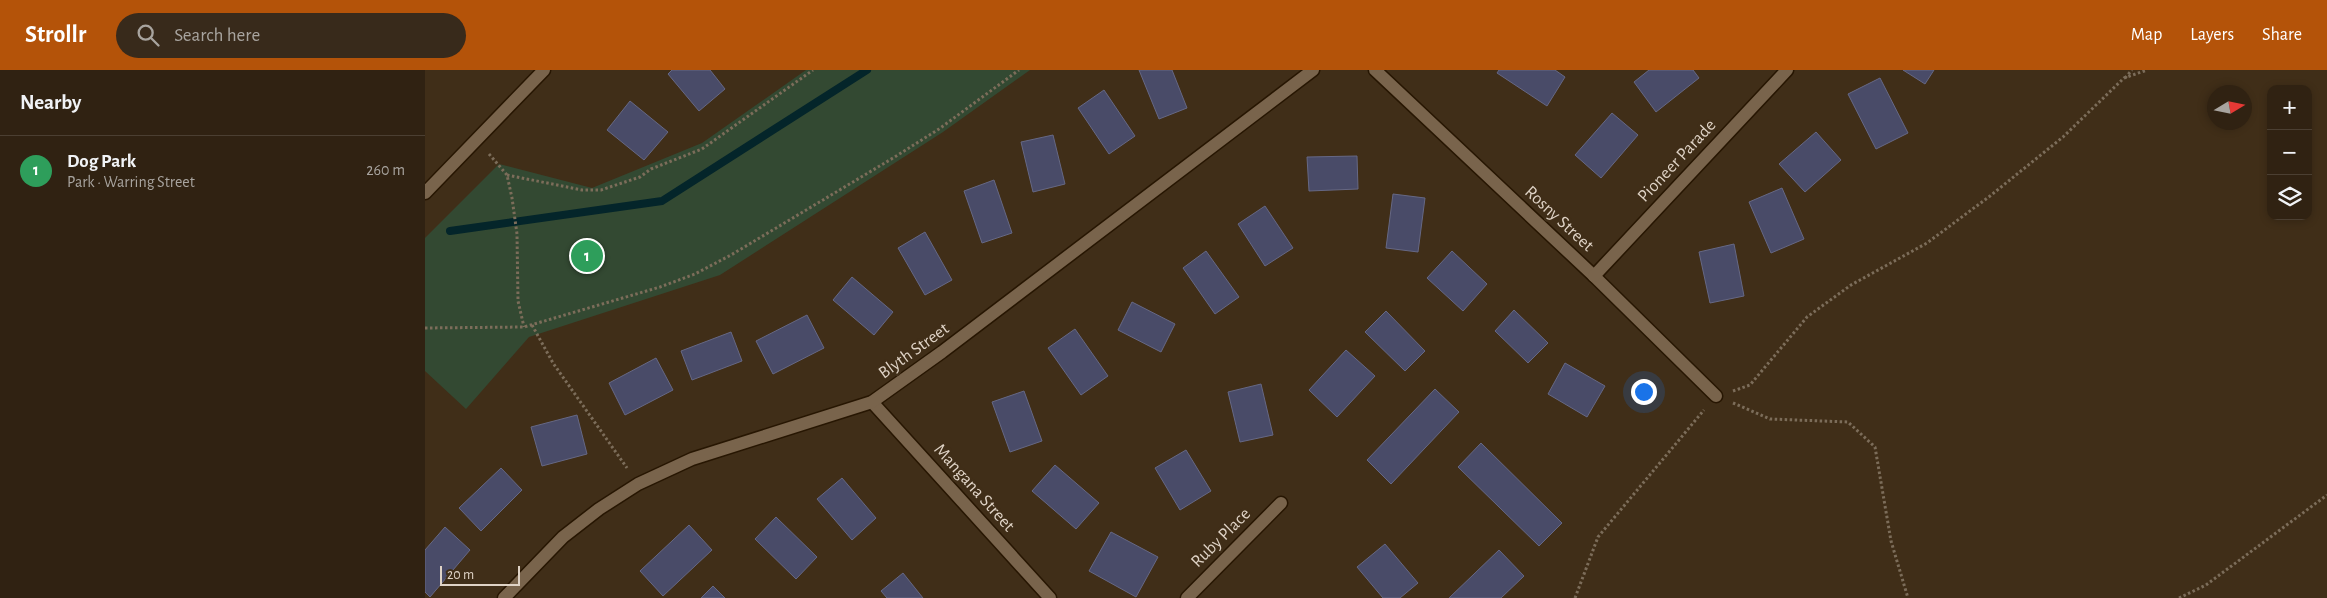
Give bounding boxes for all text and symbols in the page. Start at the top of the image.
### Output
search box [116,13,466,58]
icon: search [134,21,162,49]
text: Strollr [25,23,86,47]
text: Search here [174,26,260,45]
text: Map [2131,26,2162,44]
text: Layers [2190,26,2234,44]
text: Share [2262,26,2302,44]
north arrow [2207,85,2252,130]
map controls [2267,85,2312,220]
button: + [2267,85,2312,130]
text: Nearby [20,92,81,113]
street label: Pioneer Parade [1634,116,1720,206]
button: − [2267,130,2312,175]
text: Dog Park [67,152,136,171]
text: 1 [33,162,39,178]
text: 260 m [366,162,405,178]
text: Park · Warring Street [67,174,195,190]
button: layers [2267,175,2312,220]
street label: Rosny Street [1521,183,1597,255]
pin: 1 [571,237,603,275]
street label: Blyth Street [875,319,953,382]
your location [1631,379,1657,405]
street label: Mangana Street [930,441,1018,535]
street label: Ruby Place [1188,505,1254,571]
scale bar [440,563,520,586]
text: 20 m [447,568,474,582]

